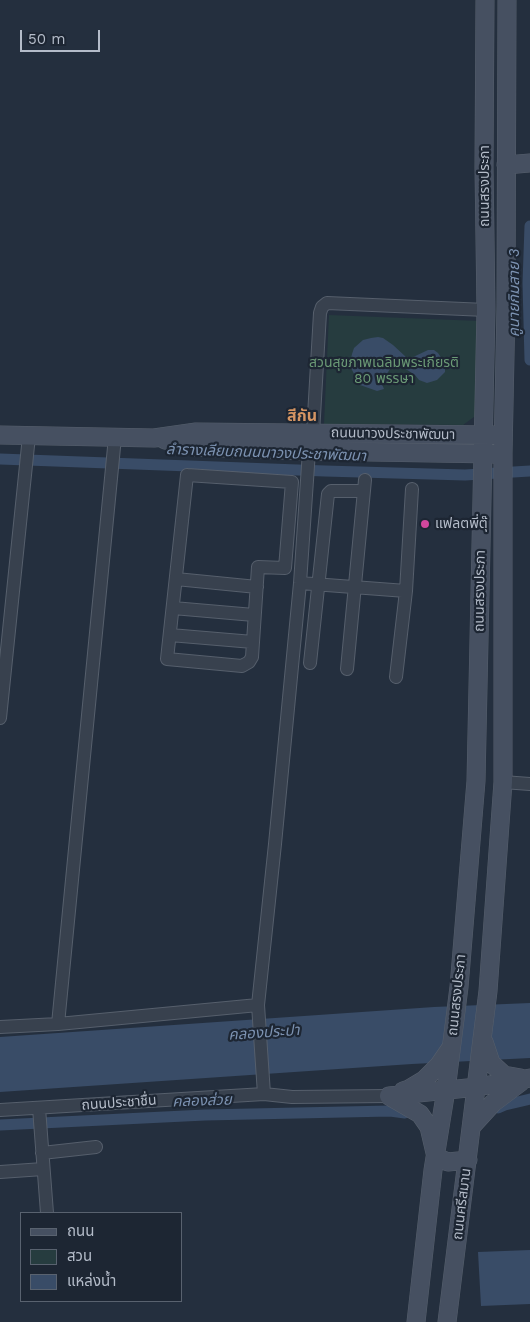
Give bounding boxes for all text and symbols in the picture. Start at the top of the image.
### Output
scale bar [22,20,102,52]
text: 50 m [28,30,65,48]
street label: ถนนสรงประภา [477,145,493,227]
water label: คูนายกิมสาย 3 [506,249,524,337]
park label: สวนสุขภาพเฉลิมพระเกียรติ 80 พรรษา [309,355,459,388]
district label: สีกัน [287,406,317,426]
street label: ถนนนาวงประชาพัฒนา [331,425,455,443]
water label: ลำรางเลียบถนนนาวงประชาพัฒนา [166,441,366,465]
place label: แฟลตพี่ตุ๊ [435,516,488,532]
marker: แฟลตพี่ตุ๊ [419,518,431,530]
street label: ถนนสรงประภา [471,550,489,632]
street label: ถนนสรงประภา [444,953,470,1037]
water label: คลองประปา [228,1022,300,1044]
water label: คลองส่วย [172,1091,232,1111]
street label: ถนนประชาชื่น [81,1092,157,1114]
street label: ถนนศรีสมาน [449,1167,475,1241]
legend [20,1212,182,1302]
text: ถนน [67,1222,94,1240]
text: สวน [67,1247,92,1265]
text: แหล่งน้ำ [67,1272,116,1290]

